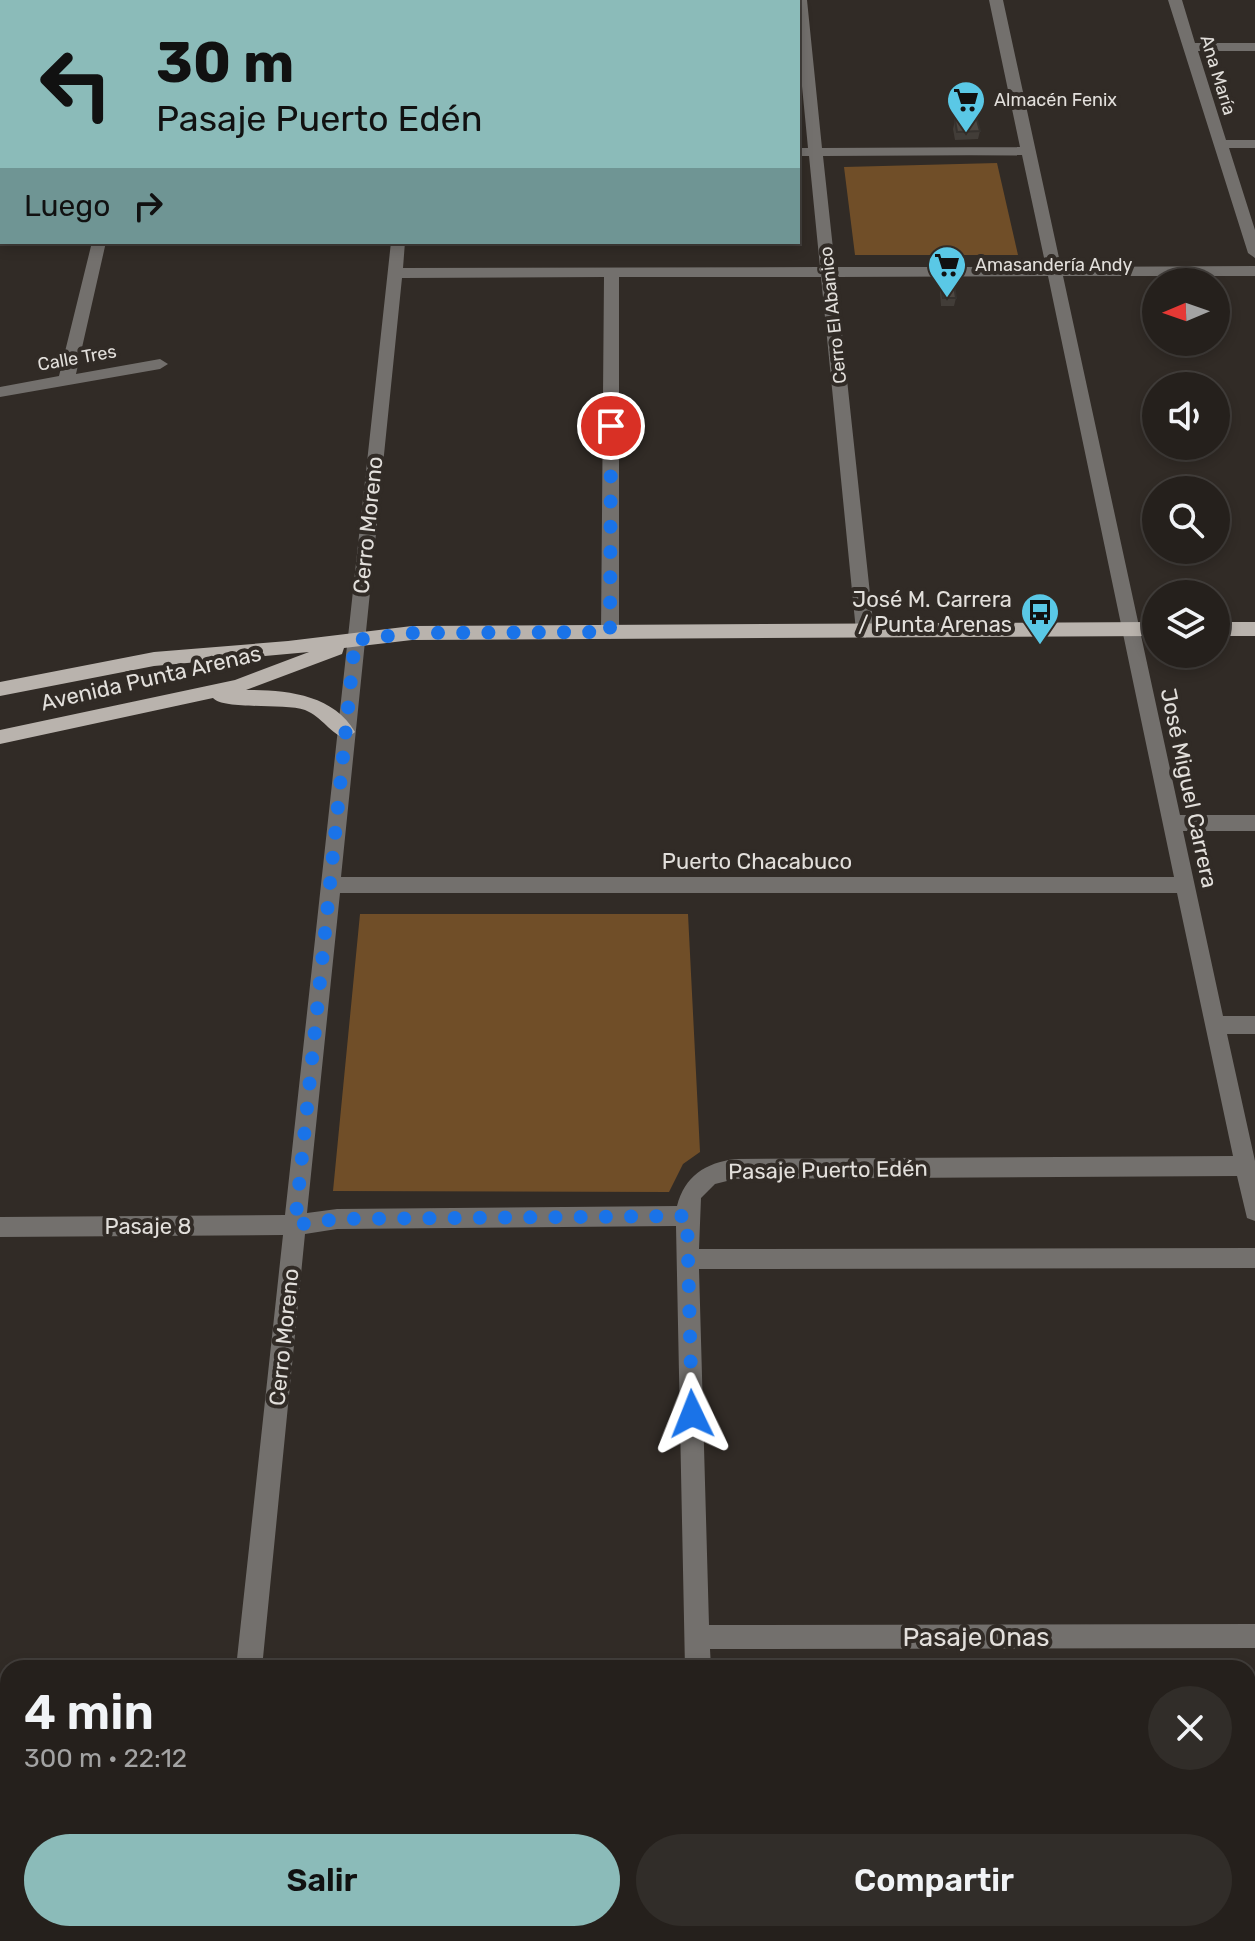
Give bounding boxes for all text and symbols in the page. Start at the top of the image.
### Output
text: 30 m [156,30,294,96]
icon: left [24,32,128,136]
street label: Ana María [1195,32,1241,118]
supermarket icon: Almacén Fenix [945,79,987,134]
place label: Almacén Fenix [994,89,1117,111]
text: Pasaje Puerto Edén [156,97,483,140]
icon: right [126,184,170,228]
text: Luego [24,188,110,224]
supermarket icon: Amasandería Andy [926,244,968,299]
street label: Cerro El Abanico [815,245,851,385]
place label: Amasandería Andy [975,254,1133,276]
north arrow [1142,268,1230,356]
map controls [1142,268,1230,668]
street label: Calle Tres [36,340,118,376]
button: sound [1142,372,1230,460]
pin [577,392,645,460]
icon: arrive [589,404,633,448]
street label: Cerro Moreno [347,455,389,595]
button: search [1142,476,1230,564]
button: layers [1142,580,1230,668]
place label: José M. Carrera / Punta Arenas [852,586,1012,638]
bus stop icon: José M. Carrera / Punta Arenas [1019,591,1061,646]
street label: Avenida Punta Arenas [38,639,264,717]
street label: José Miguel Carrera [1155,686,1223,890]
street label: Puerto Chacabuco [662,848,852,875]
street label: Pasaje Puerto Edén [728,1155,928,1185]
street label: Pasaje 8 [105,1213,191,1240]
street label: Cerro Moreno [263,1267,305,1407]
position arrow [650,1372,734,1456]
street label: Pasaje Onas [902,1622,1050,1653]
text: 4 min [24,1684,154,1741]
button: close [1148,1686,1232,1770]
text: 300 m · 22:12 [24,1743,187,1774]
button: Salir [24,1834,620,1926]
button: Compartir [636,1834,1232,1926]

